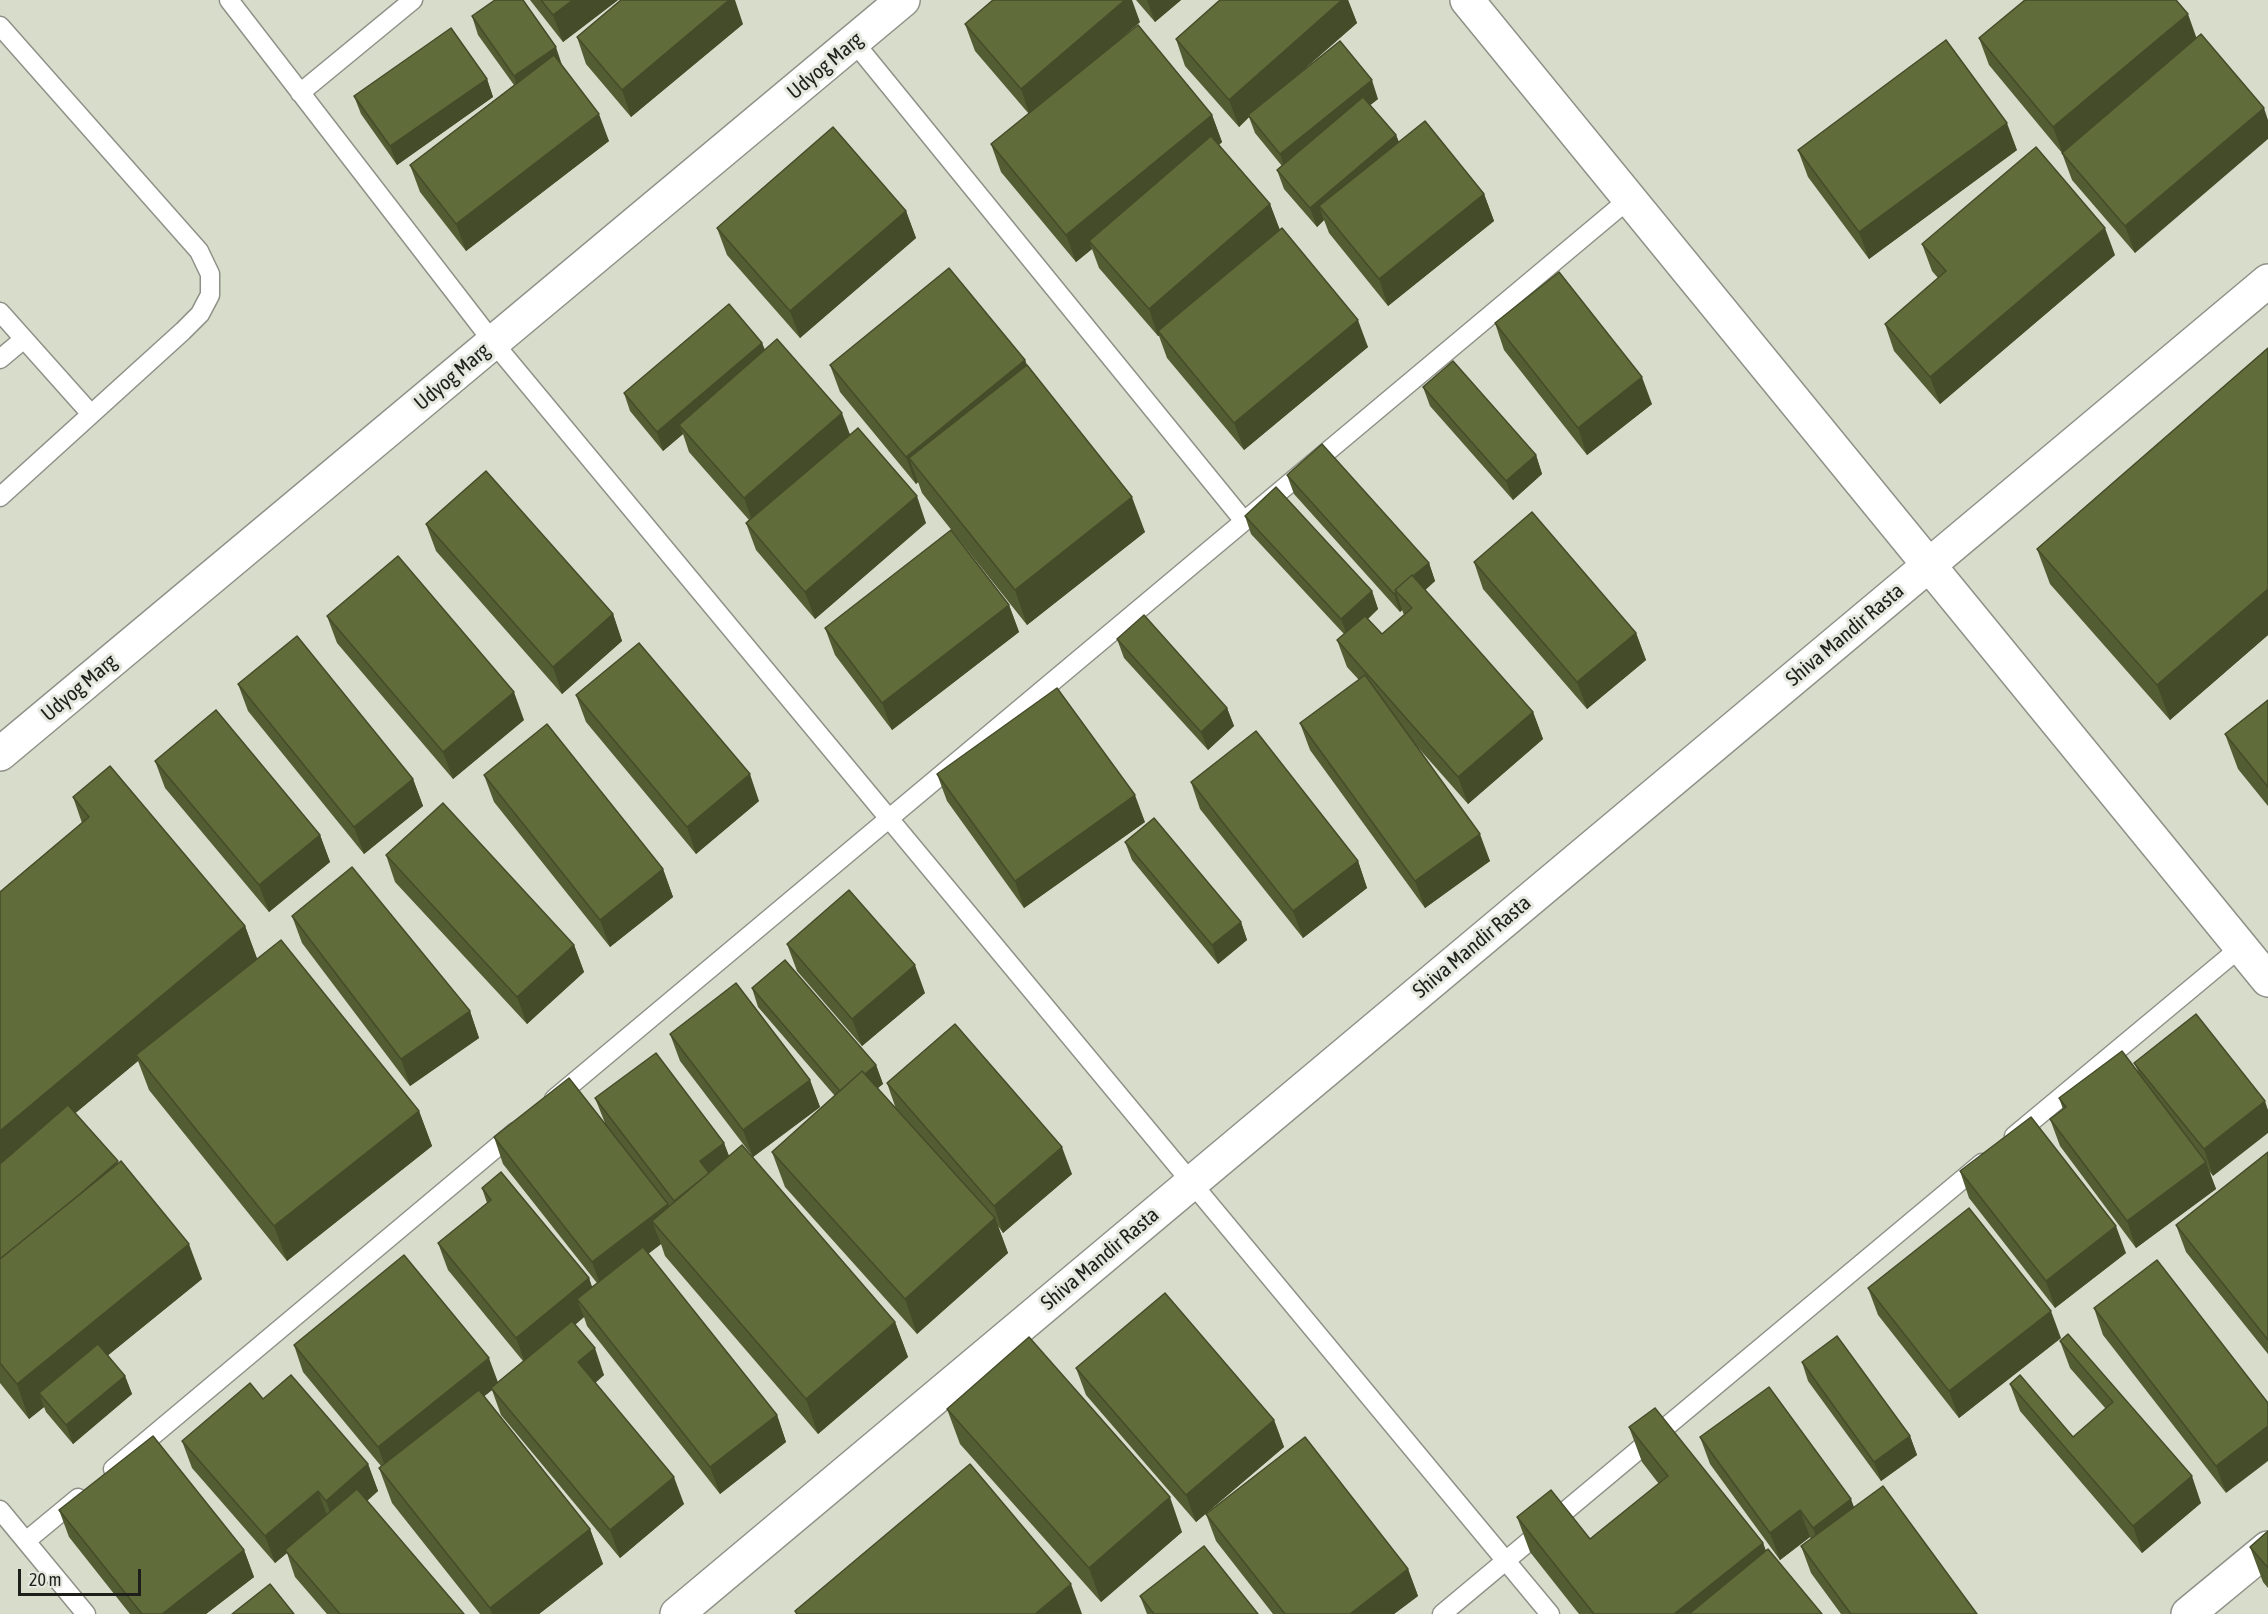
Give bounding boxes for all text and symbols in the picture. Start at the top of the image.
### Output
street label: Udyog Marg [782,27,868,105]
street label: Udyog Marg [409,338,495,416]
street label: Shiva Mandir Rasta [1781,578,1909,692]
street label: Udyog Marg [36,649,122,727]
street label: Shiva Mandir Rasta [1408,890,1536,1004]
street label: Shiva Mandir Rasta [1036,1202,1164,1316]
scale bar [21,1557,144,1595]
text: 20 m [29,1569,61,1590]

